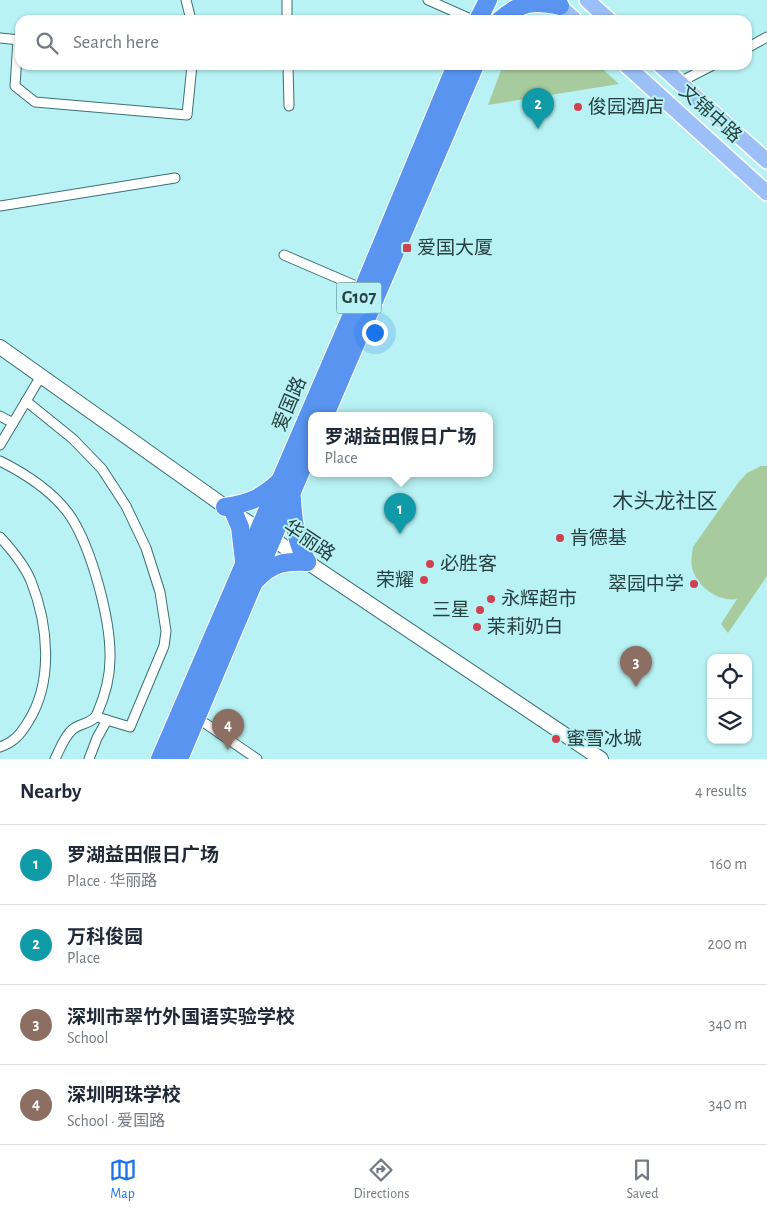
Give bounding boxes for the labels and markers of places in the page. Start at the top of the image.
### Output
pin: 2 [522,88,554,129]
place label: 俊园酒店 [588,96,664,117]
marker: 俊园酒店 [572,101,584,113]
place label: 爱国大厦 [417,238,493,258]
marker: 爱国大厦 [401,242,413,254]
pin: 1 [384,493,416,534]
place label: 肯德基 [570,528,627,548]
marker: 肯德基 [554,532,566,544]
place label: 必胜客 [440,553,497,574]
marker: 必胜客 [424,558,436,570]
place label: 荣耀 [376,570,414,590]
place label: 翠园中学 [608,573,684,594]
marker: 荣耀 [418,574,430,586]
marker: 翠园中学 [688,578,700,590]
place label: 永辉超市 [501,588,577,609]
marker: 永辉超市 [485,593,497,605]
place label: 三星 [432,600,470,620]
marker: 三星 [474,604,486,616]
place label: 茉莉奶白 [487,616,563,637]
marker: 茉莉奶白 [471,621,483,633]
pin: 3 [620,646,652,687]
pin: 4 [212,709,244,750]
place label: 蜜雪冰城 [566,729,642,749]
marker: 蜜雪冰城 [550,733,562,745]

